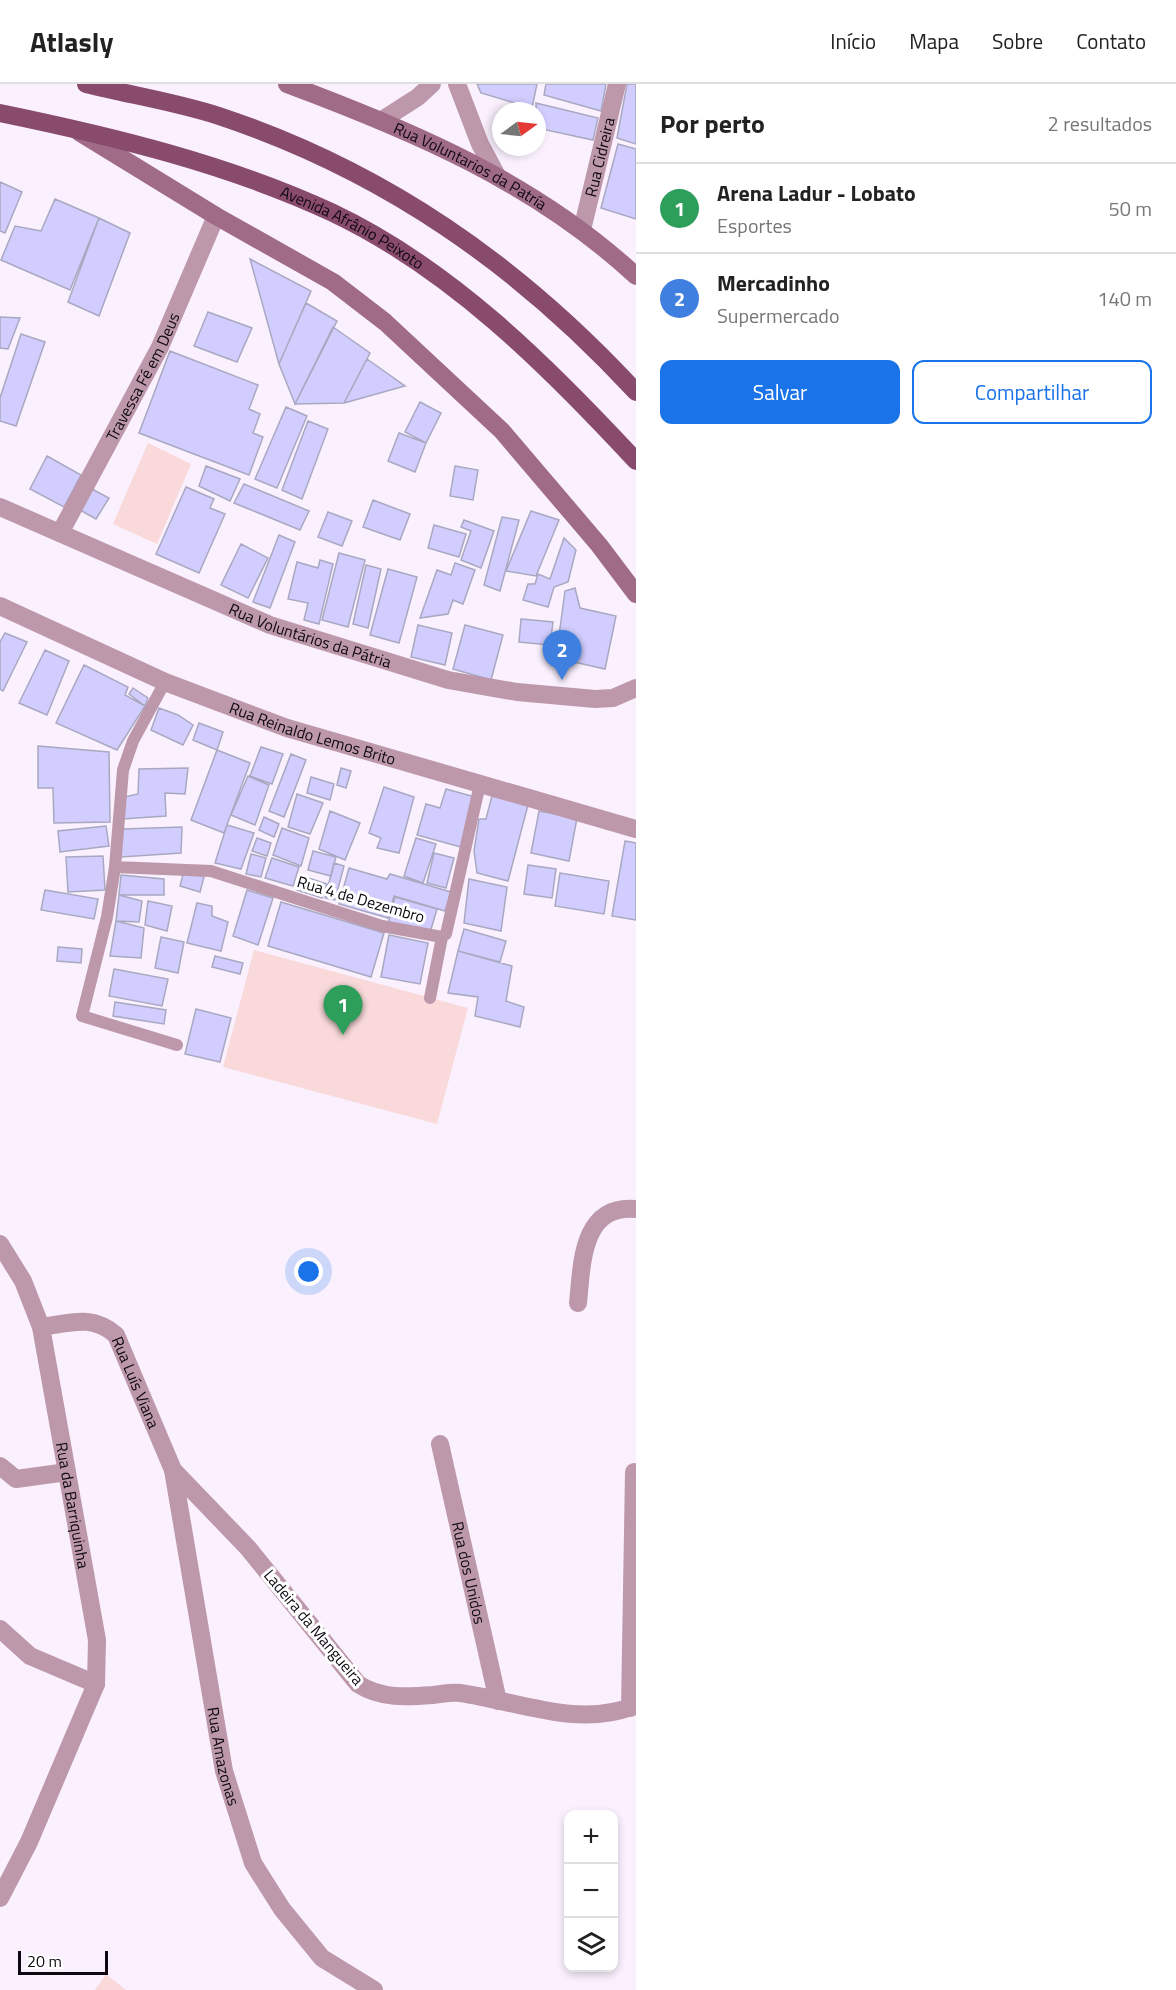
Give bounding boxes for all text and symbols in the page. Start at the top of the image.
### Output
text: Atlasly [30,20,113,63]
text: Início [830,25,876,57]
text: Mapa [909,25,959,57]
text: Sobre [992,25,1043,57]
text: Contato [1076,25,1146,57]
north arrow [492,102,546,156]
text: Por perto [660,104,765,143]
text: 2 resultados [1048,108,1152,139]
street label: Rua Cidreira [578,115,621,199]
street label: Rua Voluntarios da Patría [390,116,552,216]
text: Arena Ladur - Lobato [717,176,916,210]
street label: Avenida Afrânio Peixoto [277,180,429,275]
text: 1 [674,193,685,224]
text: 50 m [1108,193,1152,224]
text: Esportes [717,210,792,241]
text: Mercadinho [717,266,830,300]
text: 2 [674,283,685,314]
text: 140 m [1097,283,1152,314]
text: Supermercado [717,300,839,331]
street label: Travessa Fé em Deus [100,309,185,445]
button: Salvar [660,360,900,424]
button: Compartilhar [912,360,1152,424]
street label: Rua Voluntários da Pátria [225,596,394,674]
pin: 2 [542,630,582,680]
street label: Rua Reinaldo Lemos Brito [226,695,399,771]
street label: Rua 4 de Dezembro [294,869,428,929]
pin: 1 [324,986,362,1035]
your location [294,1257,323,1286]
street label: Rua Luís Viana [106,1332,166,1432]
street label: Rua da Barriquinha [50,1440,96,1570]
street label: Rua dos Unidos [446,1519,492,1626]
street label: Ladeira da Mangueira [258,1564,370,1690]
street label: Rua Amazonas [201,1705,246,1809]
map controls [564,1810,618,1972]
button: + [564,1810,618,1864]
button: − [564,1864,618,1918]
button: layers [564,1918,618,1972]
scale bar [18,1948,108,1976]
text: 20 m [27,1949,62,1973]

